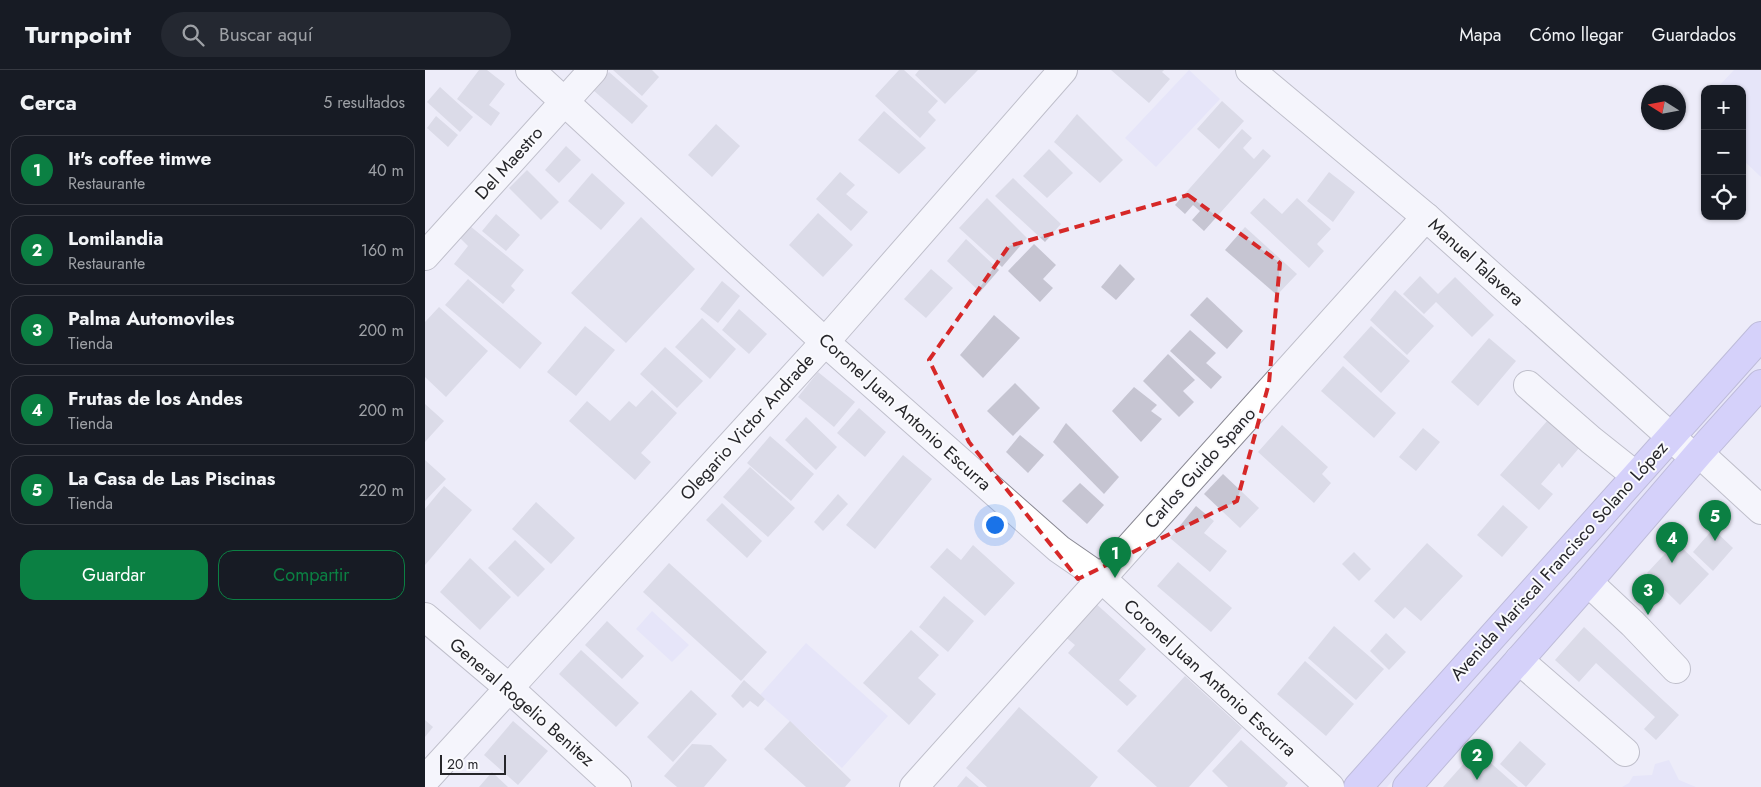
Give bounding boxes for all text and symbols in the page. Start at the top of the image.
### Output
search box [161,12,511,57]
text: Turnpoint [25,17,131,52]
icon: search [179,21,207,49]
text: Buscar aquí [219,21,313,48]
text: Mapa [1459,22,1501,48]
text: Cómo llegar [1529,22,1624,48]
text: Guardados [1652,22,1736,48]
north arrow [1641,85,1686,130]
map controls [1701,85,1746,220]
button: + [1701,85,1746,130]
text: Cerca [20,88,77,118]
text: 5 resultados [323,91,405,114]
street label: Del Maestro [469,120,549,205]
button: − [1701,130,1746,175]
text: It's coffee timwe [68,145,211,172]
text: 1 [33,159,41,182]
text: 40 m [368,159,404,182]
text: Restaurante [68,172,145,195]
button: locate [1701,175,1746,220]
street label: Manuel Talavera [1422,212,1530,312]
text: Lomilandia [68,225,164,252]
text: 2 [32,239,42,262]
text: 160 m [361,239,404,262]
text: Restaurante [68,252,145,275]
text: Palma Automoviles [68,305,234,332]
text: 3 [32,319,42,342]
text: 200 m [358,319,404,342]
street label: Coronel Juan Antonio Escurra [813,327,997,497]
text: Tienda [68,332,113,355]
street label: Olegario Victor Andrade [674,348,820,506]
text: Frutas de los Andes [68,385,243,412]
text: 4 [31,399,43,422]
text: 200 m [358,399,404,422]
street label: Carlos Guido Spano [1138,401,1262,534]
text: Tienda [68,412,113,435]
street label: Avenida Mariscal Francisco Solano López [1444,435,1674,687]
text: La Casa de Las Piscinas [68,465,275,492]
text: 5 [32,479,42,502]
text: 220 m [359,479,404,502]
text: Tienda [68,492,113,515]
pin: 5 [1699,500,1731,541]
your location [982,512,1008,538]
pin: 4 [1656,522,1688,563]
pin: 1 [1099,537,1131,578]
button: Guardar [20,550,208,600]
button: Compartir [218,550,405,600]
pin: 3 [1632,574,1664,615]
street label: Coronel Juan Antonio Escurra [1118,593,1302,763]
street label: General Rogelio Benitez [444,632,601,773]
pin: 2 [1461,739,1493,780]
scale bar [440,752,506,775]
text: 20 m [447,754,479,774]

